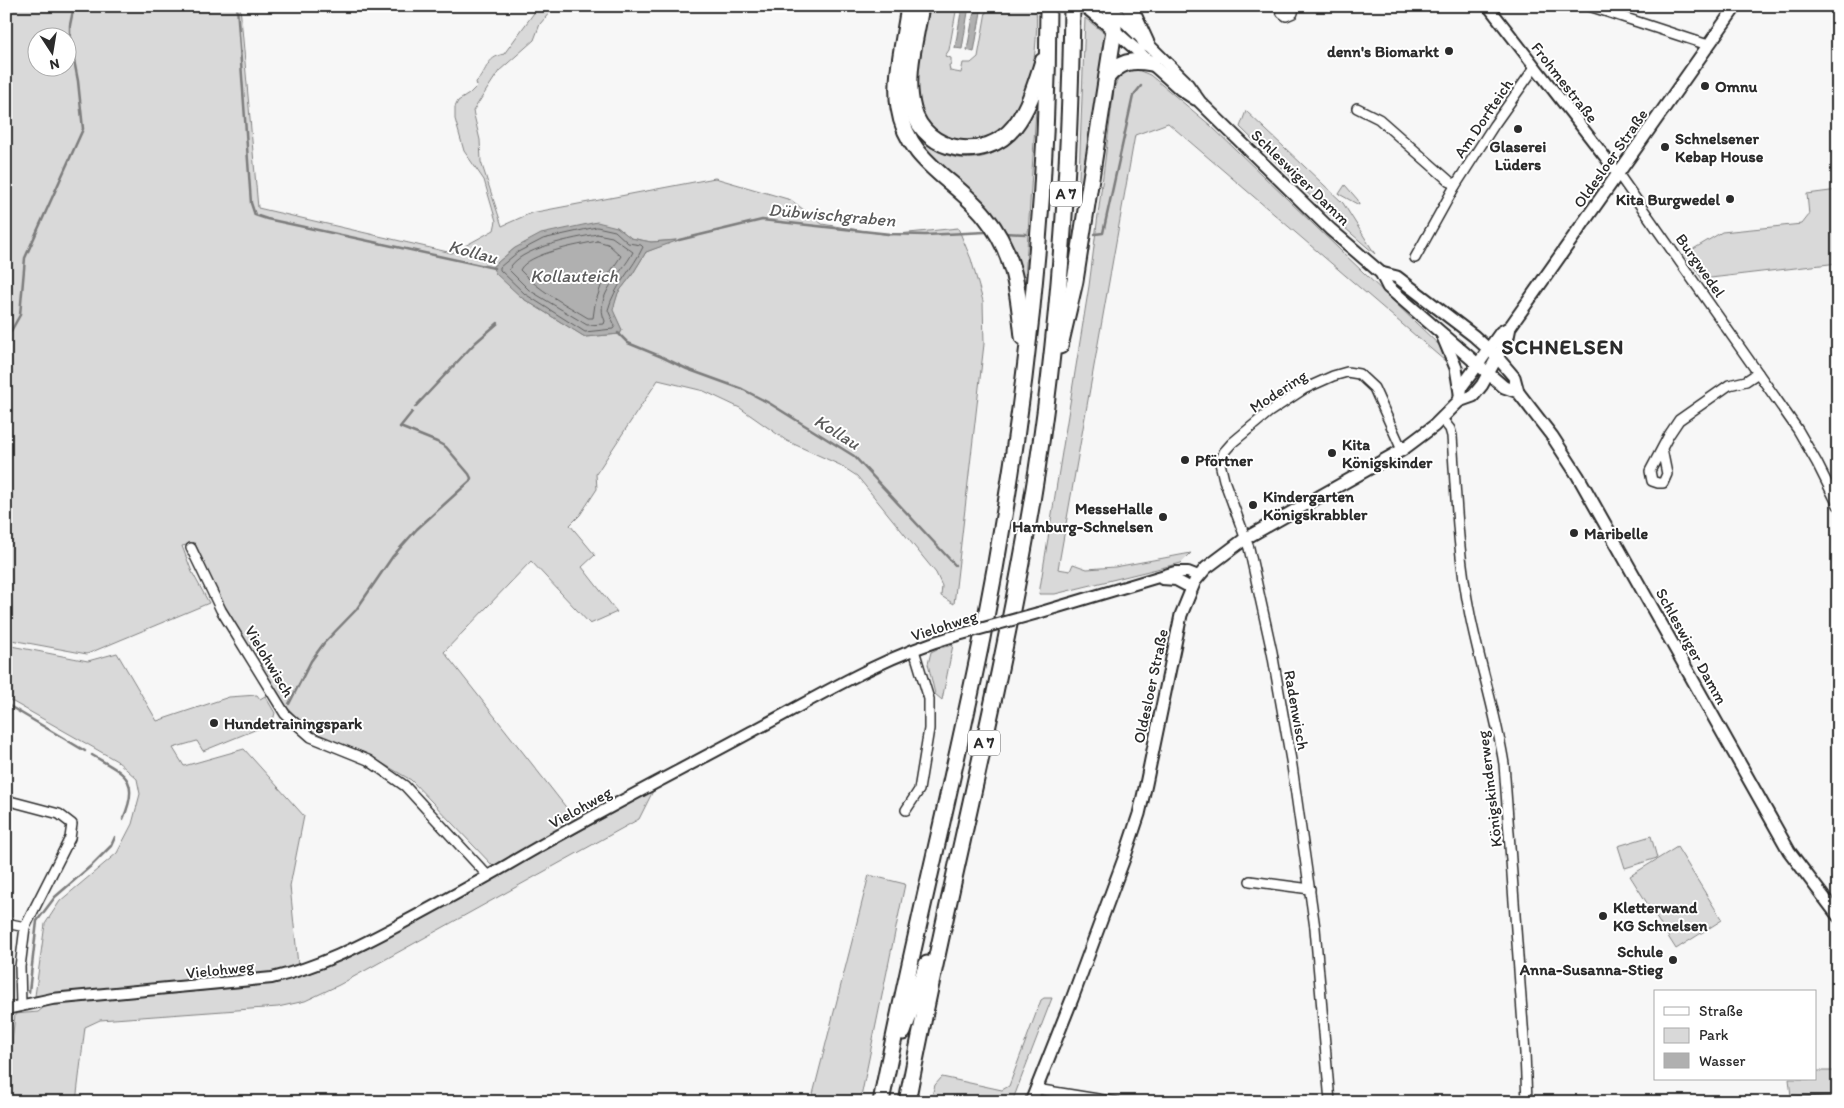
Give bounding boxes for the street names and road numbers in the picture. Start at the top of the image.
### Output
street label: Frohmestraße [1527,38,1602,126]
street label: Am Dorfteich [1450,75,1517,162]
street label: Oldesloer Straße [1569,105,1652,212]
street label: Schleswiger Damm [1247,125,1354,230]
road number: A 7 [1050,182,1082,206]
street label: Burgwedel [1672,230,1730,301]
street label: Modering [1246,365,1311,417]
street label: Schleswiger Damm [1652,585,1732,708]
street label: Vielohweg [909,606,980,645]
street label: Vielohwisch [241,622,299,701]
street label: Oldesloer Straße [1129,627,1172,745]
street label: Radenwisch [1280,669,1313,752]
street label: Königskinderweg [1473,729,1506,848]
road number: A 7 [968,730,1000,756]
street label: Vielohweg [546,782,616,832]
street label: Vielohweg [185,956,256,983]

